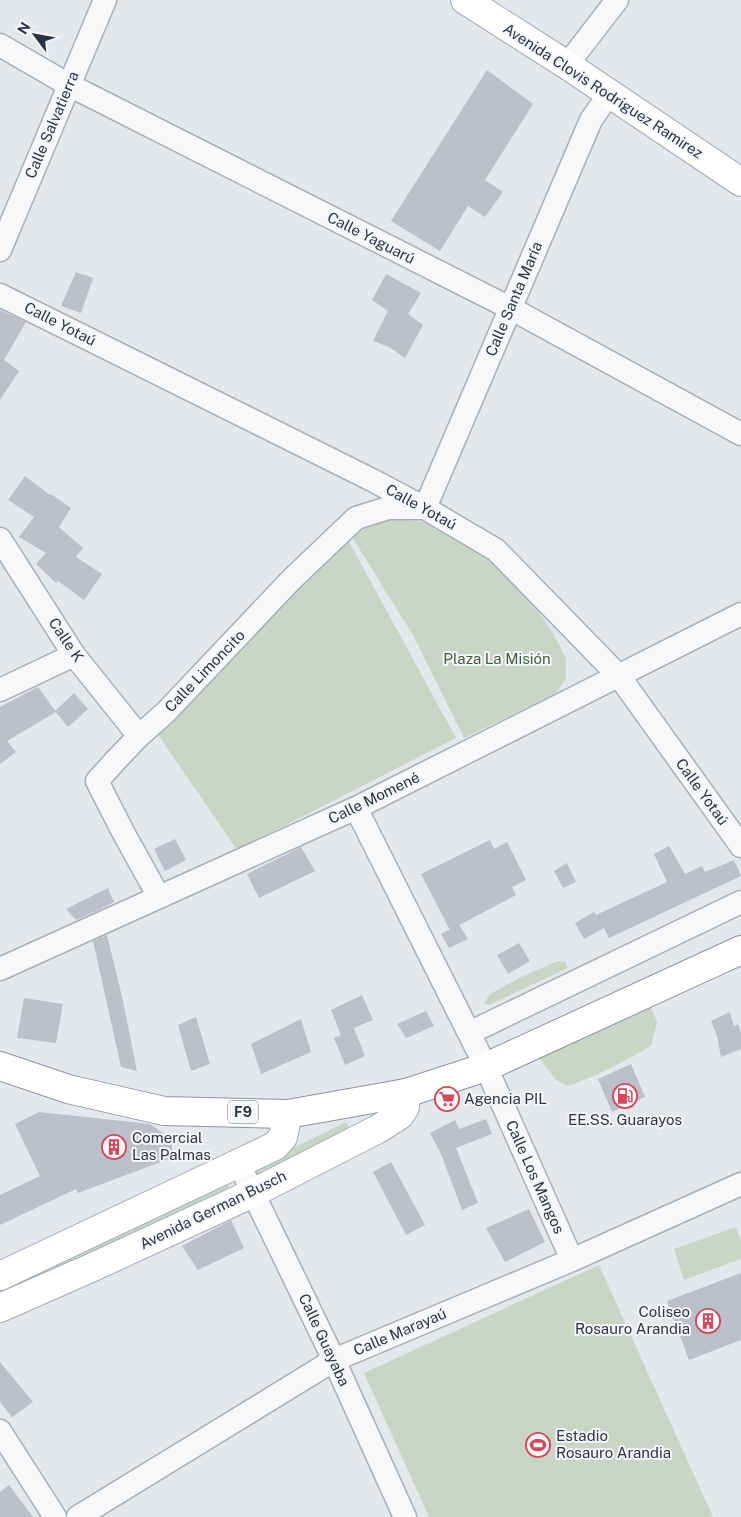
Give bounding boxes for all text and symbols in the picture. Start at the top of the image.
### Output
north arrow [10,10,60,60]
text: N [14,19,34,37]
street label: Avenida Clovis Rodriguez Ramirez [500,20,706,162]
street label: Calle Salvatierra [21,69,82,181]
street label: Calle Yaguarú [325,208,418,267]
street label: Calle Santa María [482,239,545,359]
street label: Calle Yotaú [22,298,99,349]
street label: Calle Yotaú [383,480,460,533]
street label: Calle K [46,615,87,665]
street label: Calle Limoncito [161,626,248,715]
park label: Plaza La Misión [443,650,551,667]
street label: Calle Yotaú [673,755,732,828]
street label: Calle Momené [325,768,422,827]
fuel station icon: EE.SS. Guarayos [612,1083,638,1109]
supermarket icon: Agencia PIL [434,1086,460,1112]
place label: Agencia PIL [464,1090,547,1107]
road number: F9 [228,1100,258,1124]
place label: EE.SS. Guarayos [568,1111,682,1128]
street label: Calle Los Mangos [503,1117,568,1236]
place label: Comercial Las Palmas [132,1129,211,1163]
building icon: Comercial Las Palmas [101,1134,127,1160]
street label: Avenida German Busch [137,1167,289,1252]
street label: Calle Guayaba [296,1291,353,1389]
place label: Coliseo Rosauro Arandia [575,1303,690,1337]
street label: Calle Marayaú [351,1304,449,1359]
building icon: Coliseo Rosauro Arandia [695,1308,721,1334]
place label: Estadio Rosauro Arandia [556,1427,671,1461]
sports icon: Estadio Rosauro Arandia [525,1432,551,1458]

